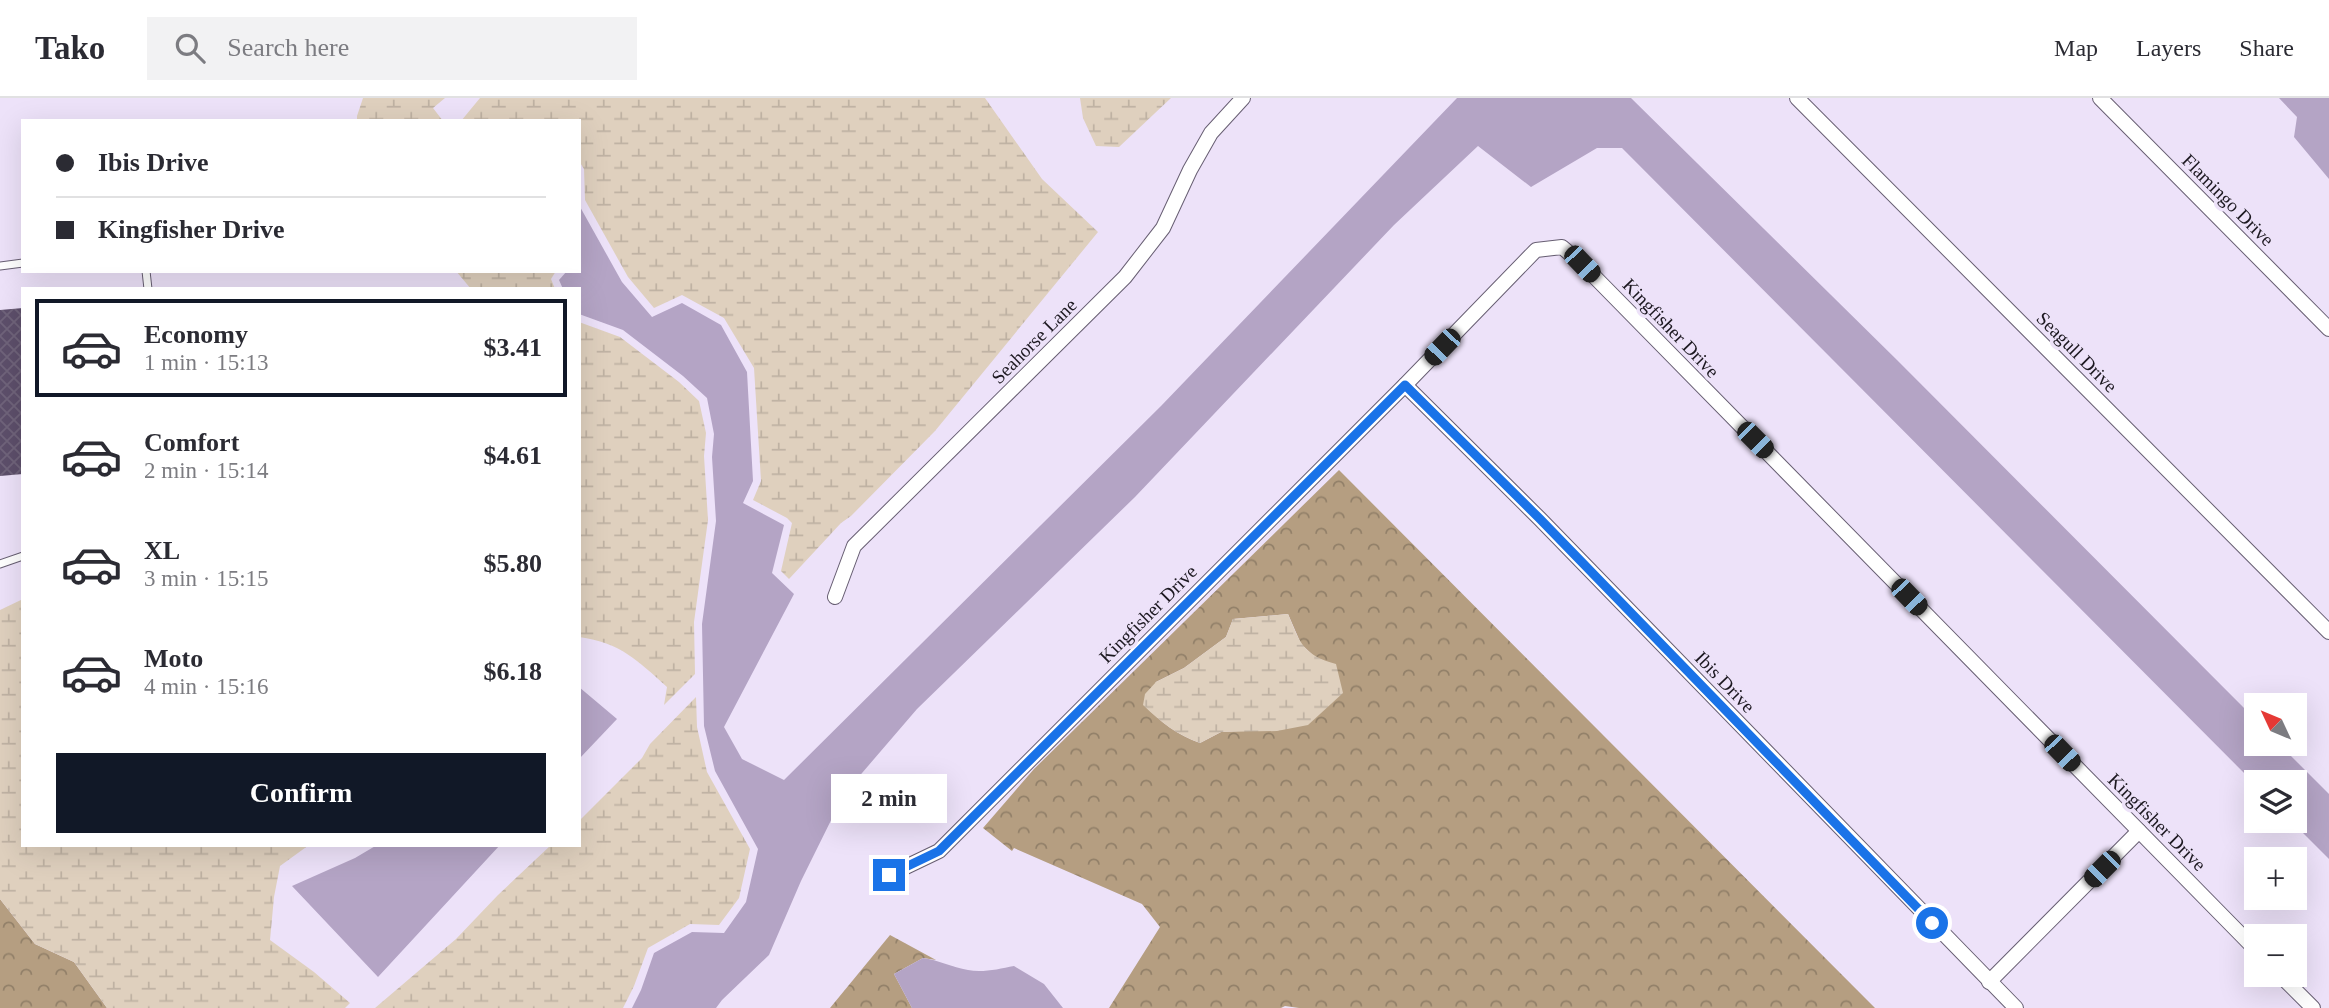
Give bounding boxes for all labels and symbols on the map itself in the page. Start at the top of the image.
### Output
street label: Flamingo Drive [2178,150,2278,250]
car [1560,242,1605,286]
street label: Kingfisher Drive [1619,274,1723,382]
street label: Seahorse Lane [987,294,1081,388]
street label: Seagull Drive [2032,307,2122,397]
car [1420,325,1465,369]
car [1733,418,1778,462]
street label: Kingfisher Drive [1095,561,1201,667]
car [1887,575,1932,619]
street label: Ibis Drive [1691,647,1759,717]
north arrow [2244,693,2306,756]
car [2040,731,2085,775]
street label: Kingfisher Drive [2104,769,2210,875]
callout: 2 min [831,774,947,822]
car [2080,847,2125,891]
route end [873,859,905,891]
route start [1916,907,1948,939]

